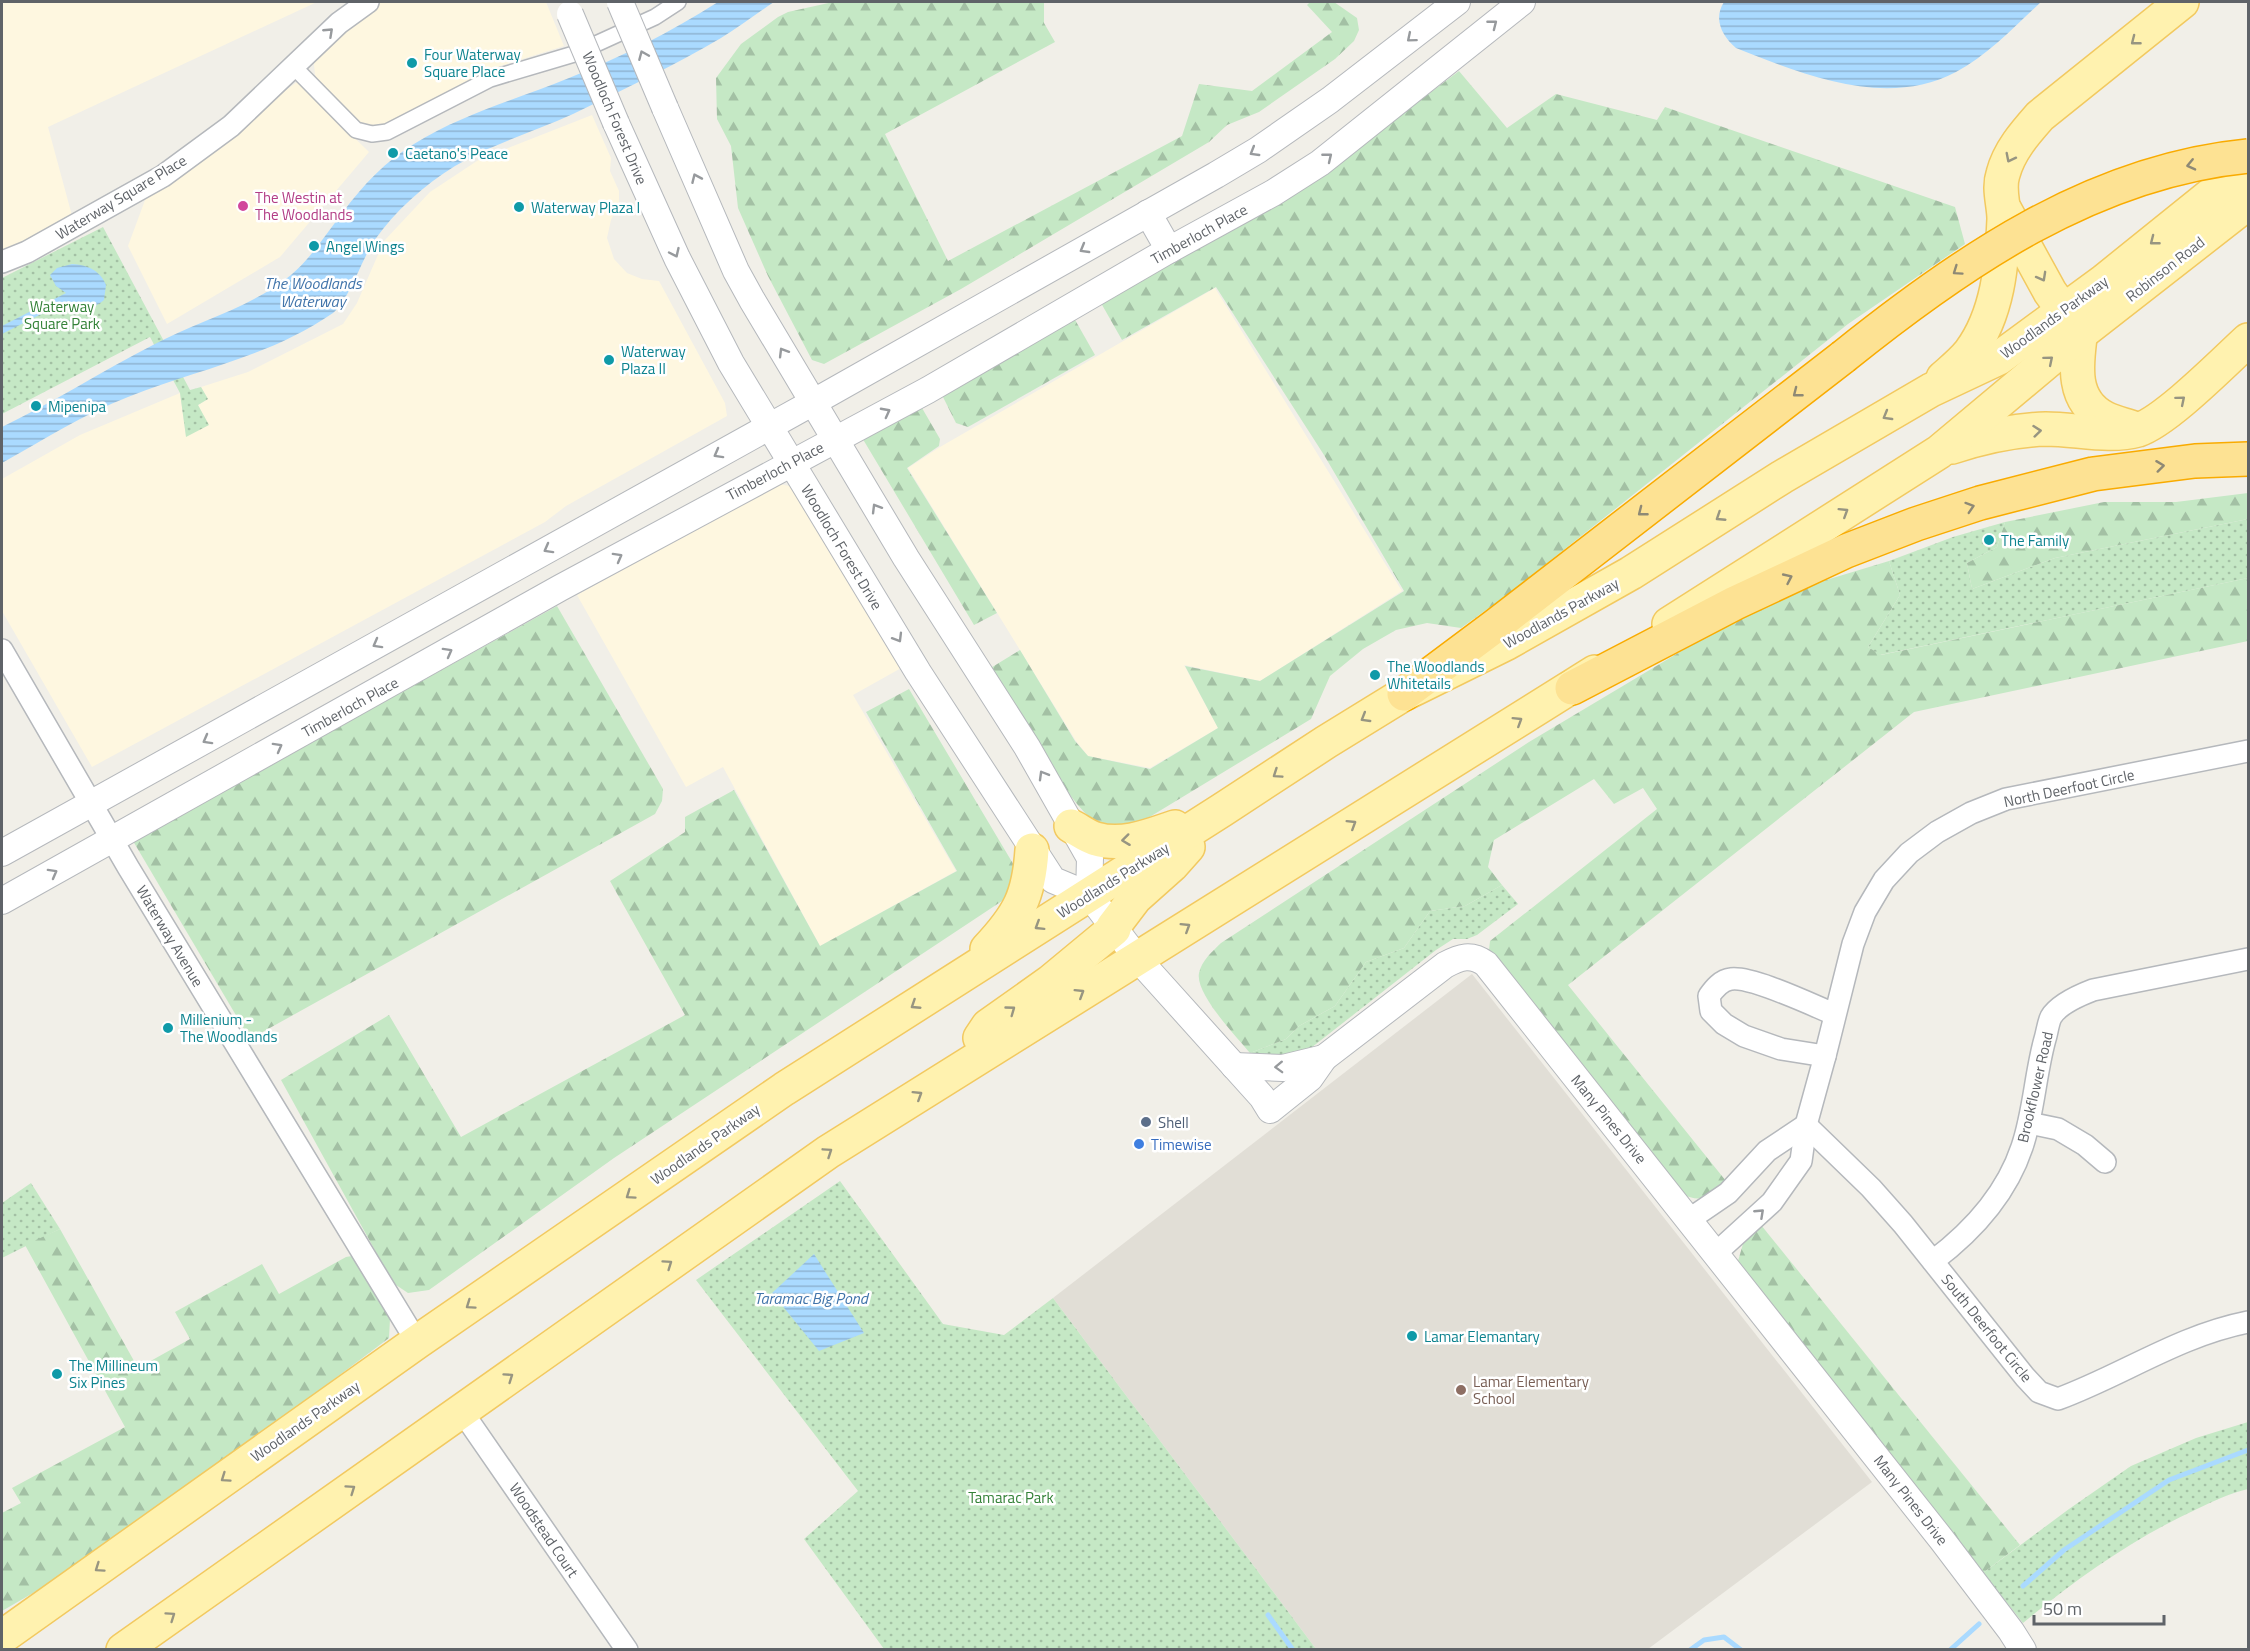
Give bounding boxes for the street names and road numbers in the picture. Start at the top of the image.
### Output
street label: Woodloch Forest Drive [577,48,653,188]
street label: Waterway Square Place [51,149,191,245]
street label: Timberloch Place [1146,198,1252,270]
street label: Robinson Road [2120,231,2210,307]
street label: Woodlands Parkway [1995,270,2113,364]
street label: Timberloch Place [722,436,828,506]
street label: Woodloch Forest Drive [795,480,889,614]
street label: Woodlands Parkway [1499,572,1623,654]
street label: Timberloch Place [297,671,403,743]
street label: North Deerfoot Circle [2002,763,2136,813]
street label: Woodlands Parkway [1052,836,1174,924]
street label: Waterway Avenue [131,881,209,991]
street label: Brookflower Road [2011,1029,2059,1145]
street label: Many Pines Drive [1566,1069,1652,1169]
street label: Woodlands Parkway [646,1098,764,1190]
street label: South Deerfoot Circle [1936,1269,2038,1387]
street label: Woodlands Parkway [246,1375,364,1467]
street label: Many Pines Drive [1868,1450,1954,1550]
street label: Woodstead Court [504,1478,585,1583]

